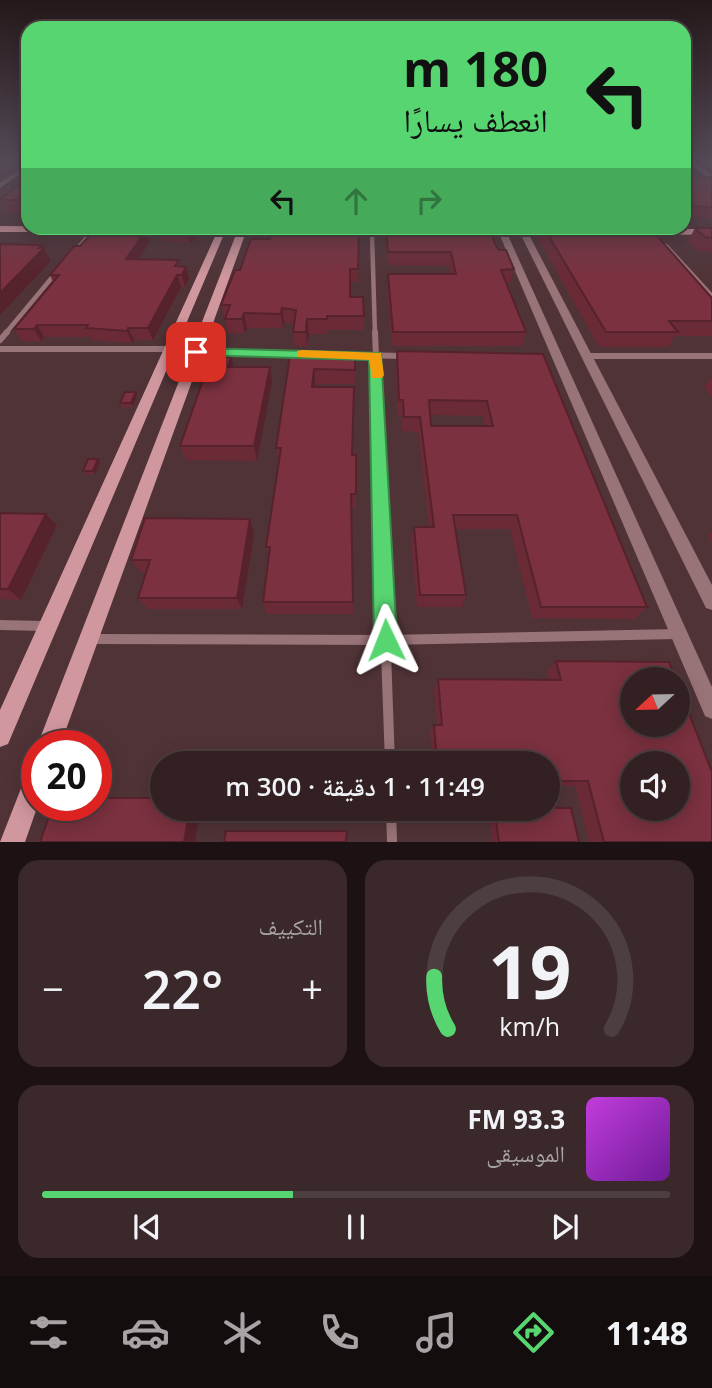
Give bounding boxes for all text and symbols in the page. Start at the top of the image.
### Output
text: 180 m [403,35,548,101]
icon: left [572,49,663,140]
text: انعطف يسارًا [403,98,548,141]
icon: left [264,182,302,220]
icon: ahead [337,182,375,220]
icon: right [410,182,448,220]
pin [166,322,226,382]
icon: arrive [177,333,215,371]
position arrow [349,603,423,677]
north arrow [620,667,690,737]
map controls [620,667,690,821]
speed limit sign: 20 [21,730,112,821]
button: sound [620,751,690,821]
text: 11:49 · 1 دقيقة · 300 m [225,768,485,804]
text: التكييف [258,910,323,942]
text: 19 [488,922,571,1021]
text: 22° [142,953,223,1024]
text: − [42,962,64,1014]
text: + [301,962,323,1014]
text: km/h [499,1009,560,1043]
text: 93.3 FM [467,1101,565,1137]
text: الموسيقى [486,1137,565,1169]
icon: previous [128,1208,166,1246]
icon: pause [337,1208,375,1246]
icon: next [546,1208,584,1246]
icon: filters [24,1308,73,1357]
icon: car [121,1308,170,1357]
icon: climate [218,1308,267,1357]
icon: phone [315,1308,364,1357]
icon: music [412,1308,461,1357]
icon: directions [509,1308,558,1357]
text: 11:48 [606,1311,688,1354]

